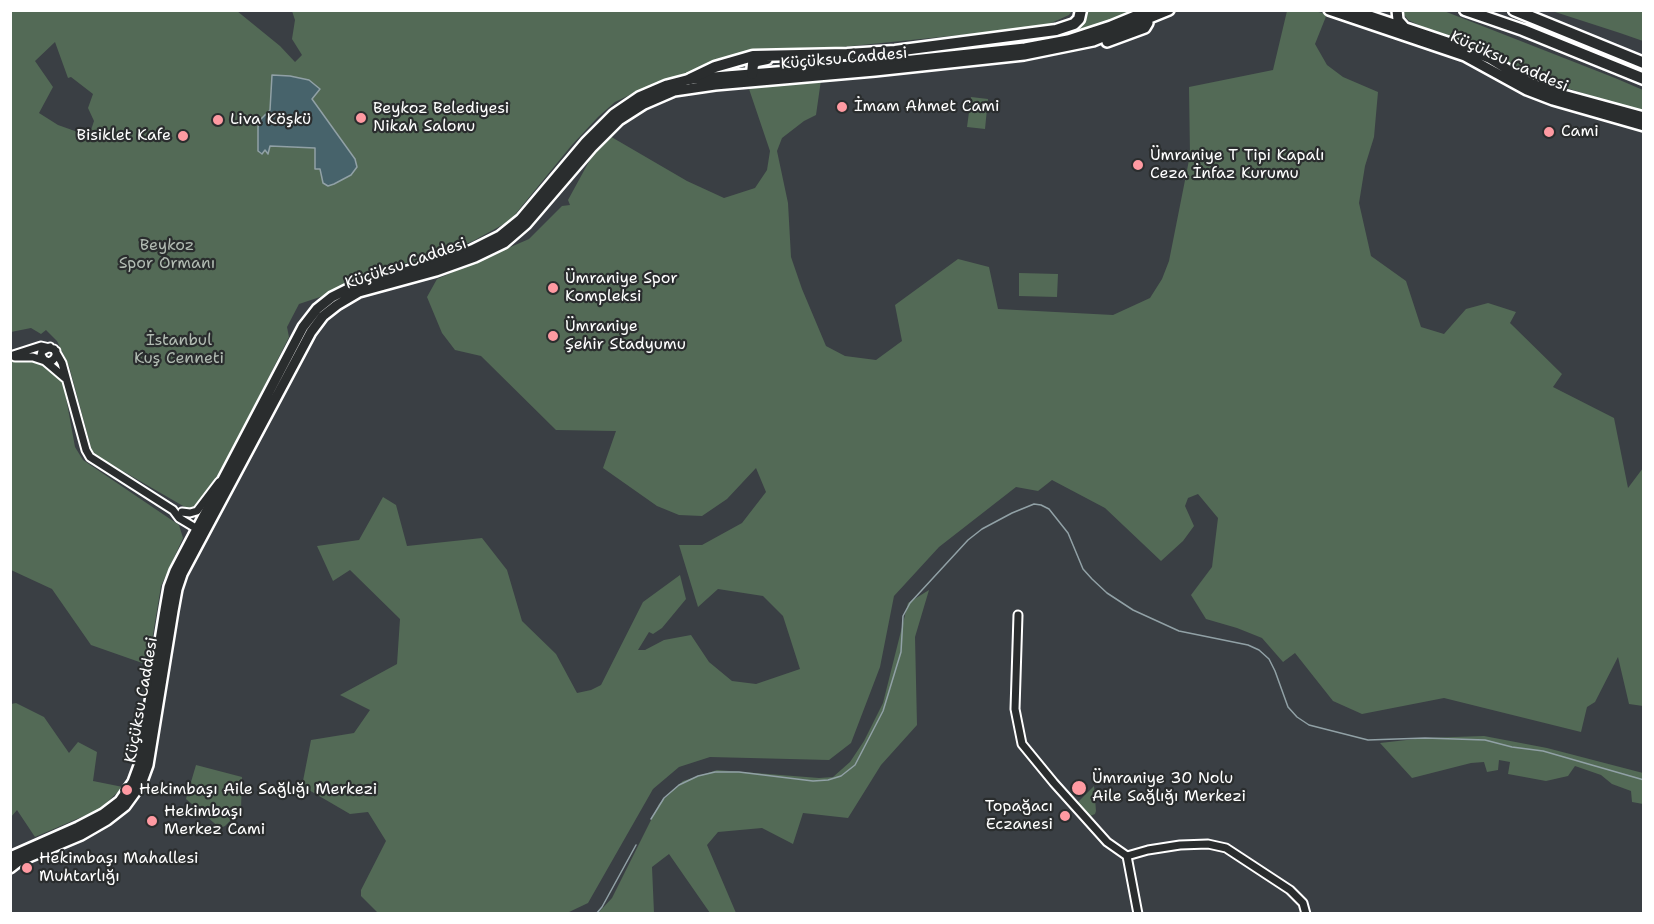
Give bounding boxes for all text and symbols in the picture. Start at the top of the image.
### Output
street label: Küçüksu Caddesi [1447,27,1571,97]
street label: Küçüksu Caddesi [780,44,908,74]
place label: İmam Ahmet Cami [854,97,1000,117]
place label: Beykoz Belediyesi Nikah Salonu [373,99,509,137]
marker: İmam Ahmet Cami [835,100,849,114]
place label: Liva Köşkü [230,110,311,130]
marker: Beykoz Belediyesi Nikah Salonu [354,111,368,125]
marker: Liva Köşkü [211,113,225,127]
place label: Cami [1561,122,1599,142]
marker: Cami [1542,125,1556,139]
place label: Bisiklet Kafe [76,126,171,146]
marker: Bisiklet Kafe [176,129,190,143]
place label: Ümraniye T Tipi Kapalı Ceza İnfaz Kurumu [1150,146,1325,184]
marker: Ümraniye T Tipi Kapalı Ceza İnfaz Kurumu [1131,158,1145,172]
street label: Küçüksu Caddesi [343,234,469,294]
park label: Beykoz Spor Ormanı [119,236,215,274]
place label: Ümraniye Spor Kompleksi [565,269,678,307]
marker: Ümraniye Spor Kompleksi [546,281,560,295]
place label: Ümraniye Şehir Stadyumu [565,317,686,355]
marker: Ümraniye Şehir Stadyumu [546,329,560,343]
park label: İstanbul Kuş Cenneti [134,331,224,369]
street label: Küçüksu Caddesi [121,636,163,764]
place label: Ümraniye 30 Nolu Aile Sağlığı Merkezi [1092,769,1246,807]
marker: Ümraniye 30 Nolu Aile Sağlığı Merkezi [1070,779,1088,797]
place label: Hekimbaşı Aile Sağlığı Merkezi [139,780,377,800]
marker: Hekimbaşı Aile Sağlığı Merkezi [120,783,134,797]
place label: Topağacı Eczanesi [985,797,1053,835]
place label: Hekimbaşı Merkez Cami [164,802,265,840]
marker: Topağacı Eczanesi [1058,809,1072,823]
marker: Hekimbaşı Merkez Cami [145,814,159,828]
place label: Hekimbaşı Mahallesi Muhtarlığı [39,849,198,887]
marker: Hekimbaşı Mahallesi Muhtarlığı [20,861,34,875]

